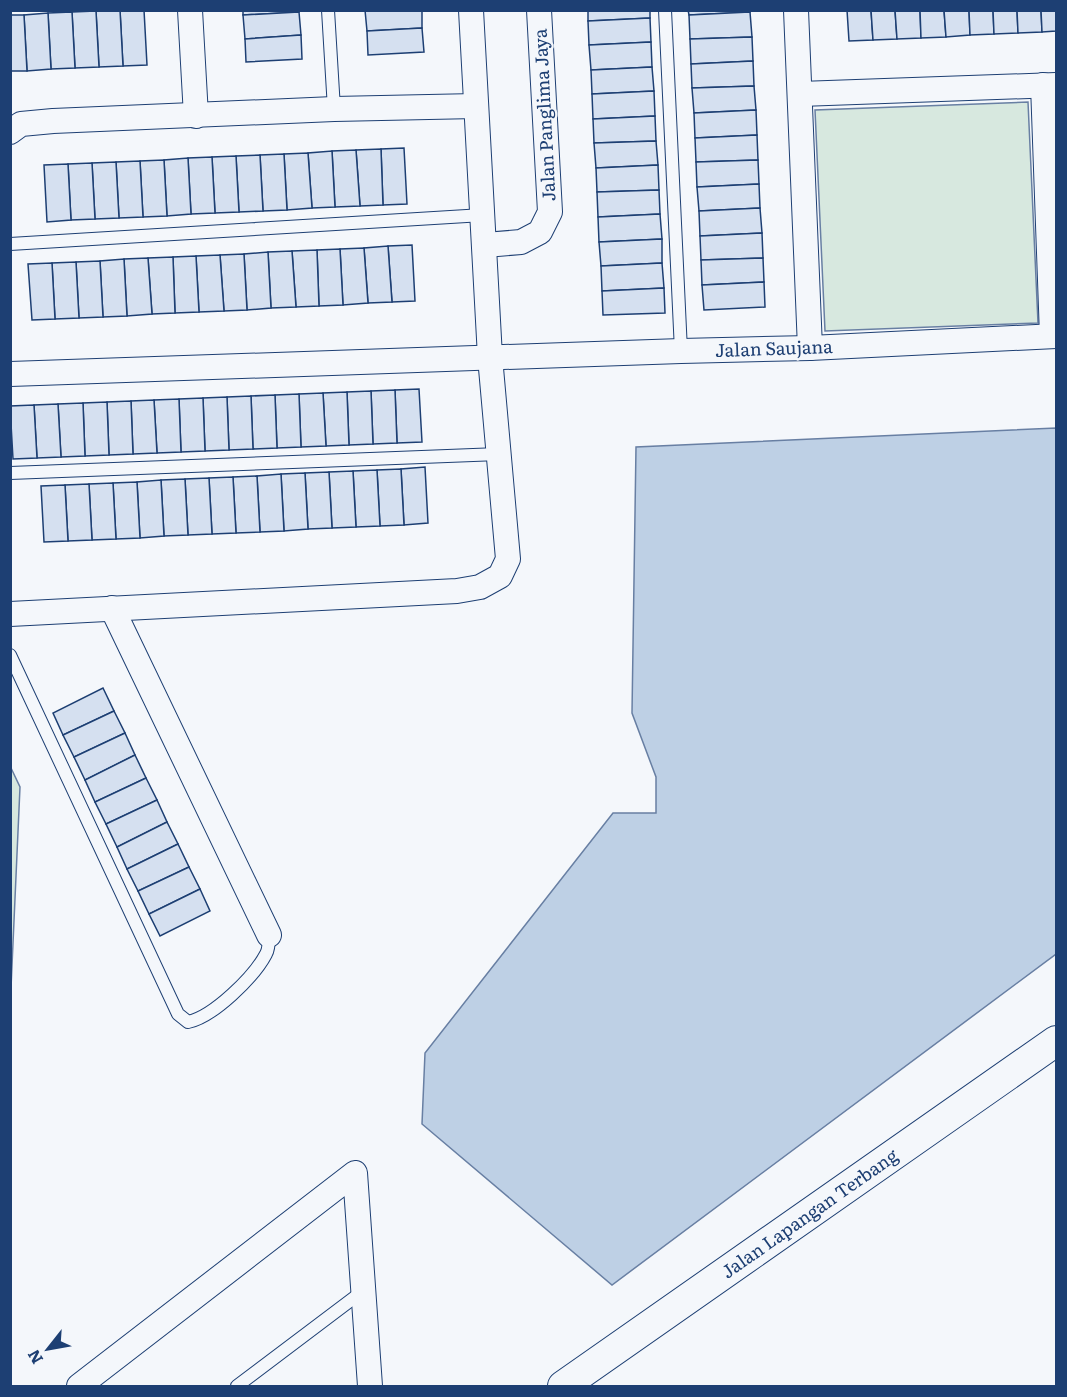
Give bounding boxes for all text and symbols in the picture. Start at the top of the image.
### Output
street label: Jalan Panglima Jaya [525,28,562,202]
street label: Jalan Saujana [715,332,834,363]
street label: Jalan Lapangan Terbang [715,1141,904,1284]
north arrow [18,1319,78,1379]
text: N [21,1345,48,1369]

